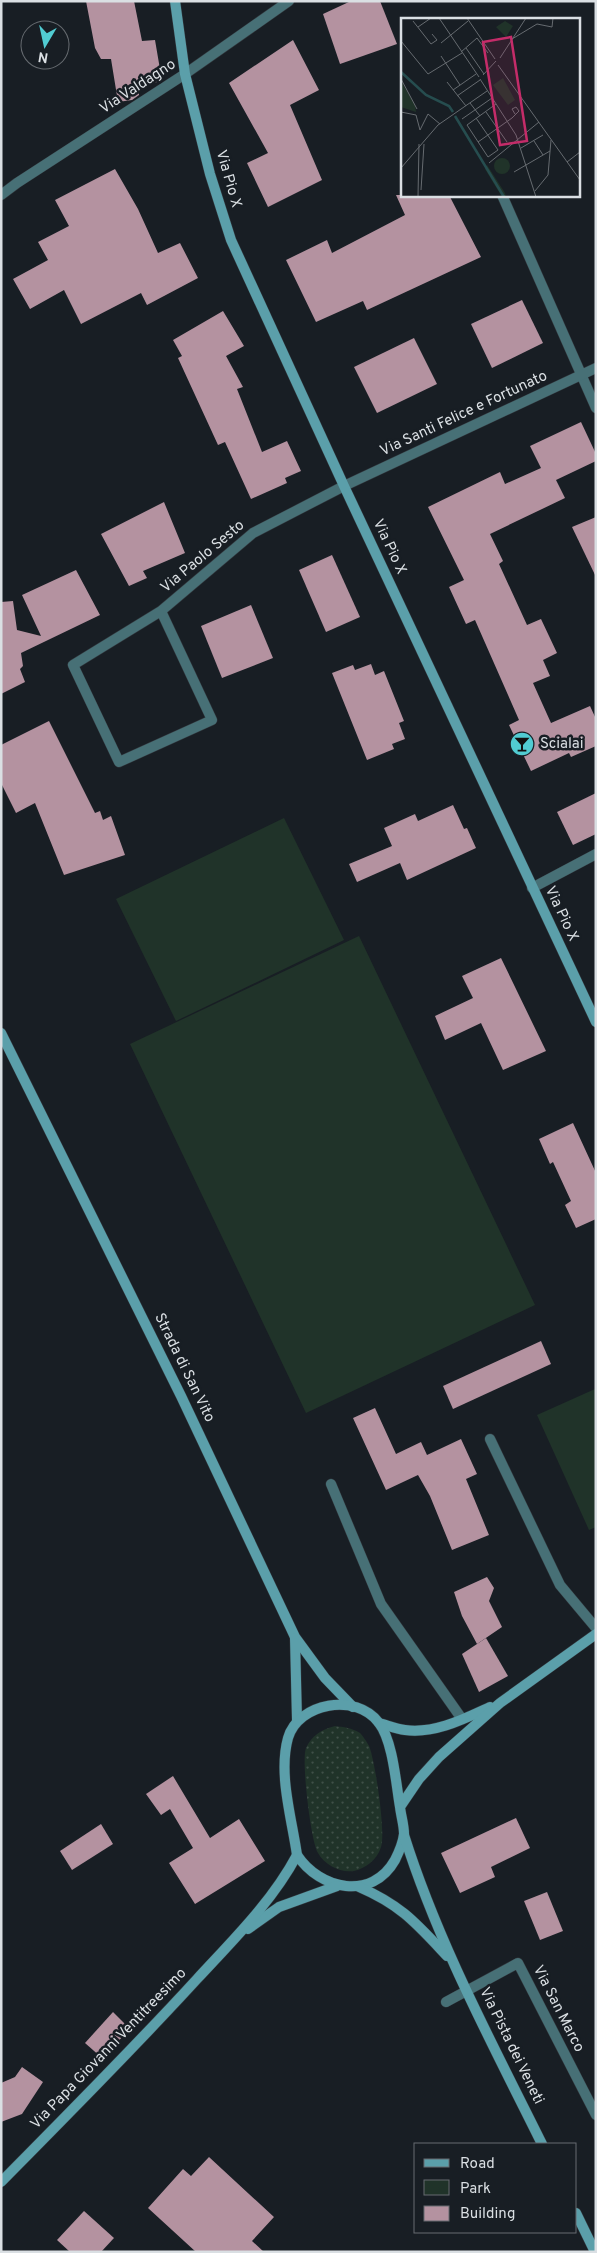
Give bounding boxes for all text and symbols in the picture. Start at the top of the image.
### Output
inset map [401,18,580,196]
north arrow [20,20,70,70]
text: N [37,47,50,66]
street label: Via Valdagno [96,55,180,119]
street label: Via Pio X [211,148,245,210]
street label: Via Santi Felice e Fortunato [377,367,551,461]
street label: Via Paolo Sesto [157,516,249,598]
street label: Via Pio X [368,516,410,578]
bar icon: Scialai [509,731,535,757]
place label: Scialai [540,735,584,754]
street label: Via Pio X [540,883,582,945]
street label: Strada di San Vito [149,1310,219,1426]
street label: Via San Marco [528,1962,588,2056]
street label: Via Papa Giovanni Ventitreesimo [27,1964,191,2134]
street label: Via Pista dei Veneti [474,1984,548,2108]
legend [414,2143,577,2233]
text: Road [460,2155,495,2174]
text: Park [460,2180,491,2199]
text: Building [460,2205,515,2224]

